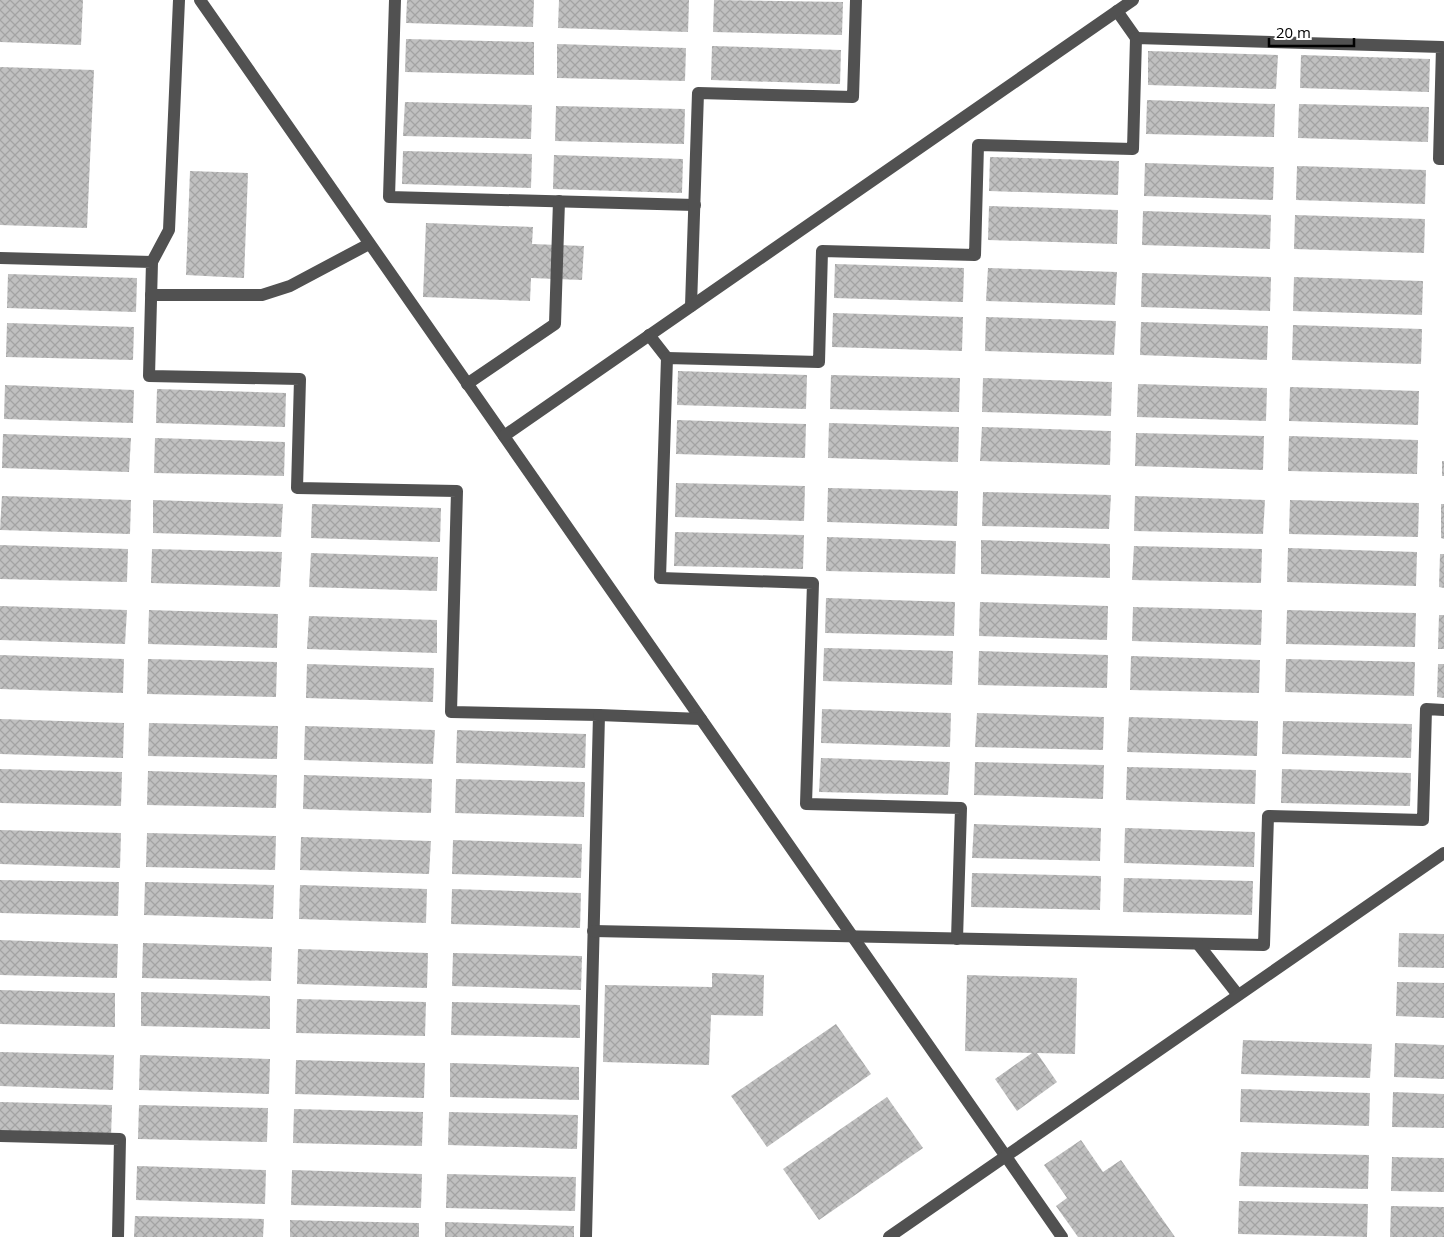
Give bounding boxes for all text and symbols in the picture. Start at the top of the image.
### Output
scale bar [1269,15,1354,47]
text: 20 m [1276,22,1311,42]

